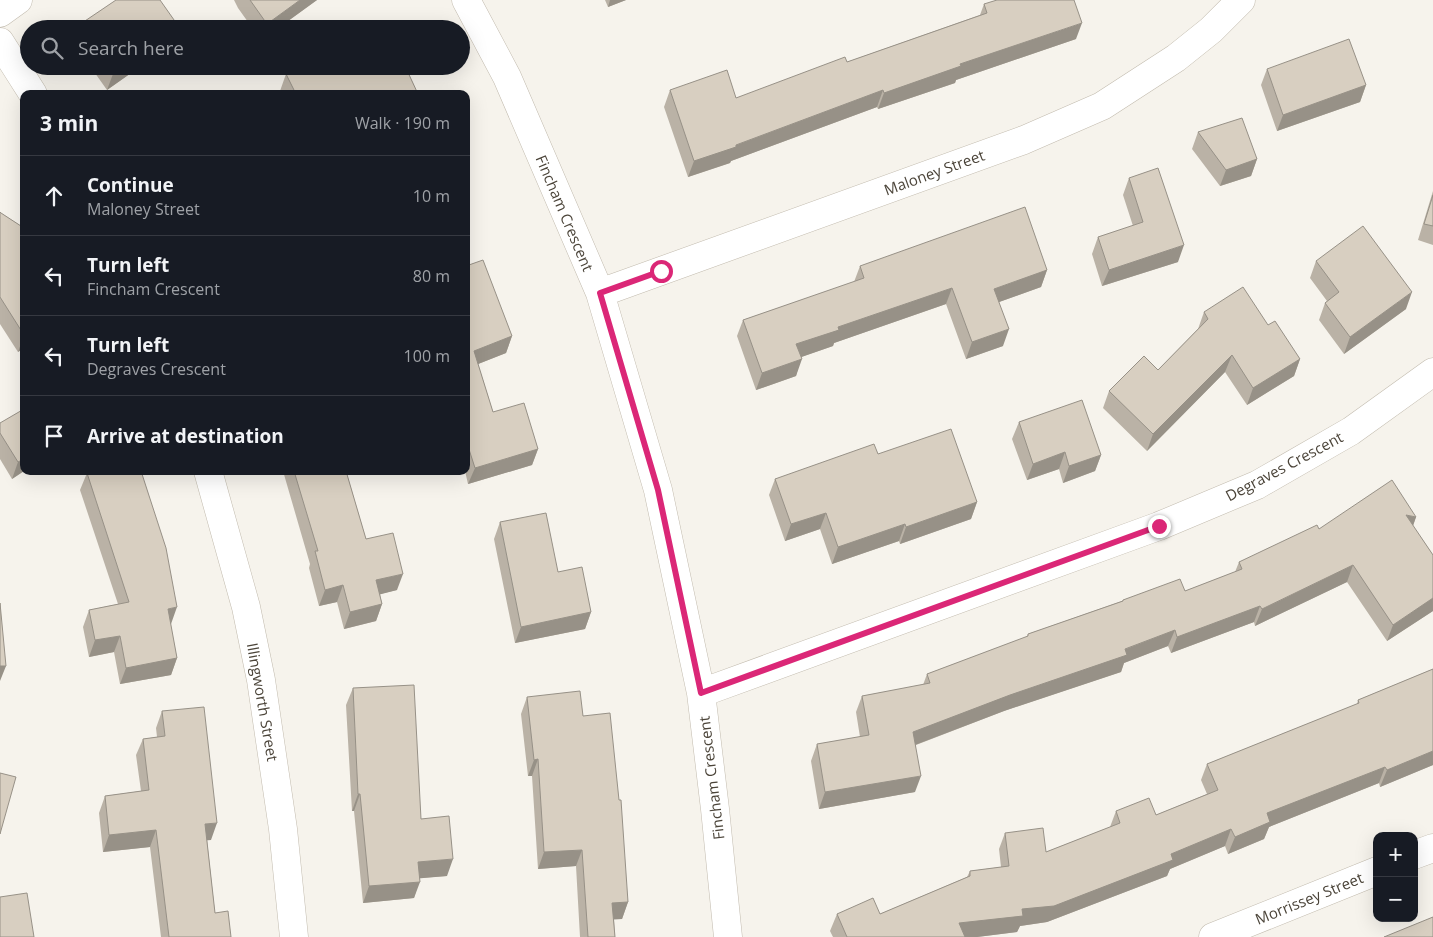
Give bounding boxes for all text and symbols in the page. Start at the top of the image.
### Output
search box [20,20,470,75]
icon: search [38,34,66,62]
text: Search here [78,35,184,61]
text: 3 min [40,109,98,137]
text: Walk · 190 m [355,112,450,134]
street label: Maloney Street [881,145,987,199]
street label: Fincham Crescent [531,152,599,274]
text: Continue [87,172,174,198]
icon: ahead [40,182,68,210]
text: 10 m [413,185,450,207]
text: Maloney Street [87,198,200,220]
text: Turn left [87,252,169,278]
route start [650,260,673,283]
icon: left [40,262,68,290]
text: 80 m [413,265,450,287]
text: Fincham Crescent [87,278,220,300]
text: Turn left [87,332,169,358]
icon: left [40,342,68,370]
text: 100 m [404,345,450,367]
text: Degraves Crescent [87,358,226,380]
icon: arrive [40,422,68,450]
text: Arrive at destination [87,423,284,449]
street label: Degraves Crescent [1222,427,1346,505]
route end [1148,515,1171,538]
street label: Illingworth Street [243,641,283,763]
street label: Fincham Crescent [693,715,729,841]
map controls [1373,832,1418,922]
button: + [1373,832,1418,877]
street label: Morrissey Street [1252,867,1366,929]
button: − [1373,877,1418,922]

